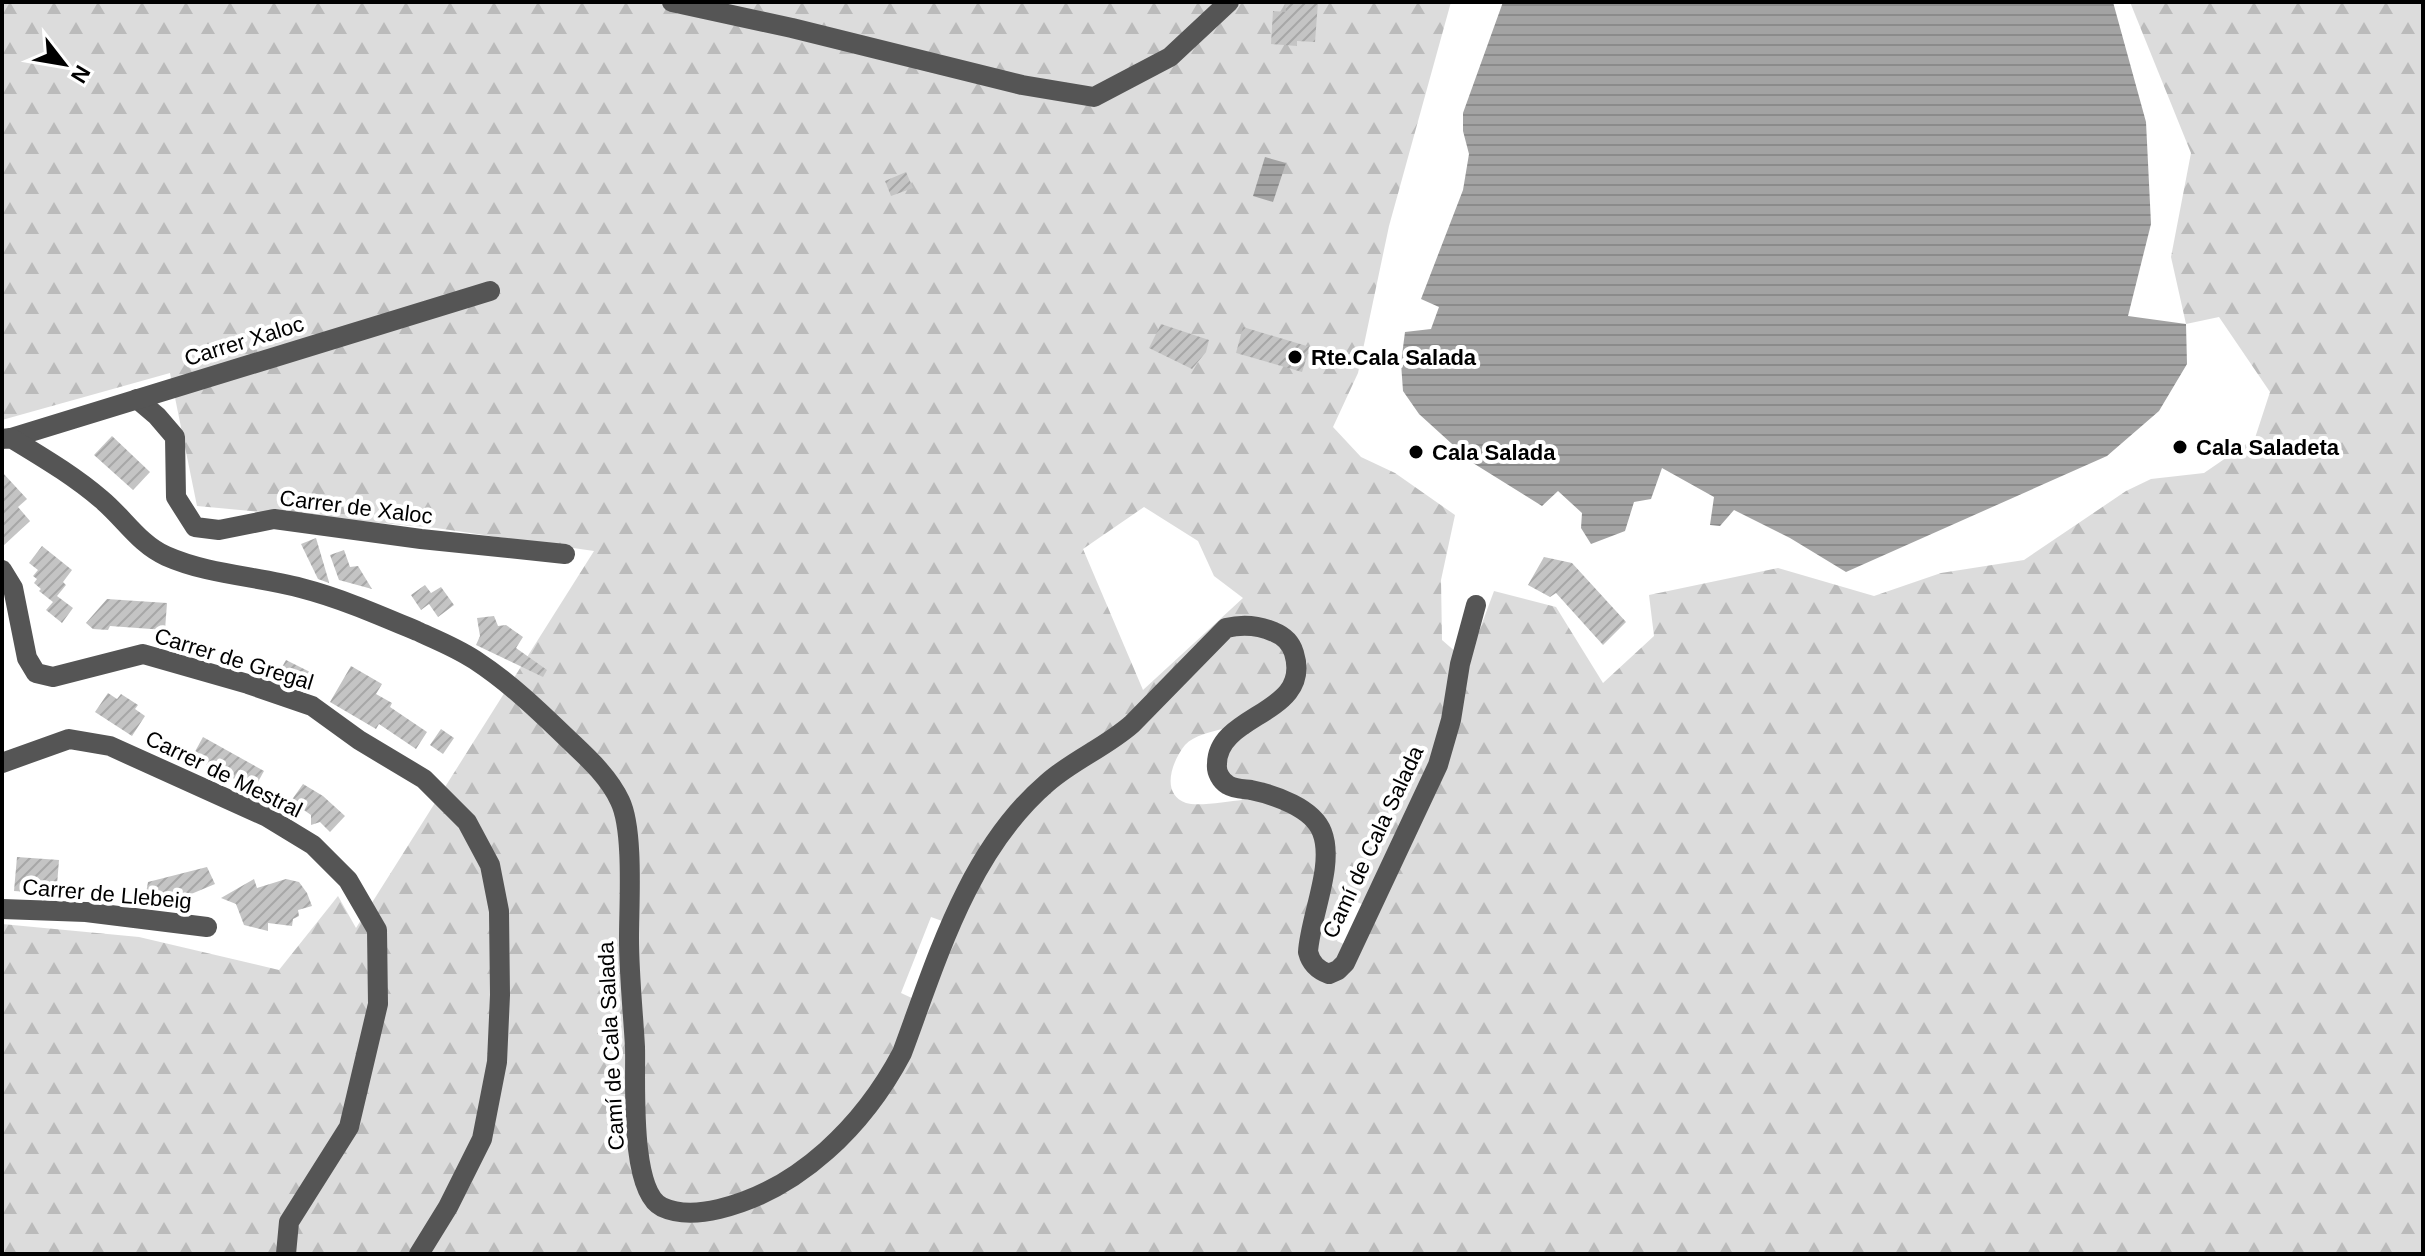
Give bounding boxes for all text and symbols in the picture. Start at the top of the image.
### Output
north arrow [24,24,104,104]
text: N [66,61,96,87]
street label: Carrer Xaloc [181,311,307,371]
place label: Rte.Cala Salada [1311,345,1477,370]
marker: Rte.Cala Salada [1286,348,1304,366]
place label: Cala Saladeta [2196,435,2340,460]
marker: Cala Saladeta [2171,438,2189,456]
place label: Cala Salada [1432,440,1556,465]
marker: Cala Salada [1407,443,1425,461]
street label: Carrer de Xaloc [278,485,434,529]
street label: Carrer de Gregal [151,623,317,695]
street label: Carrer de Mestral [142,725,306,823]
street label: Camí de Cala Salada [1317,741,1429,942]
street label: Carrer de Llebeig [21,874,193,914]
street label: Camí de Cala Salada [593,940,629,1151]

